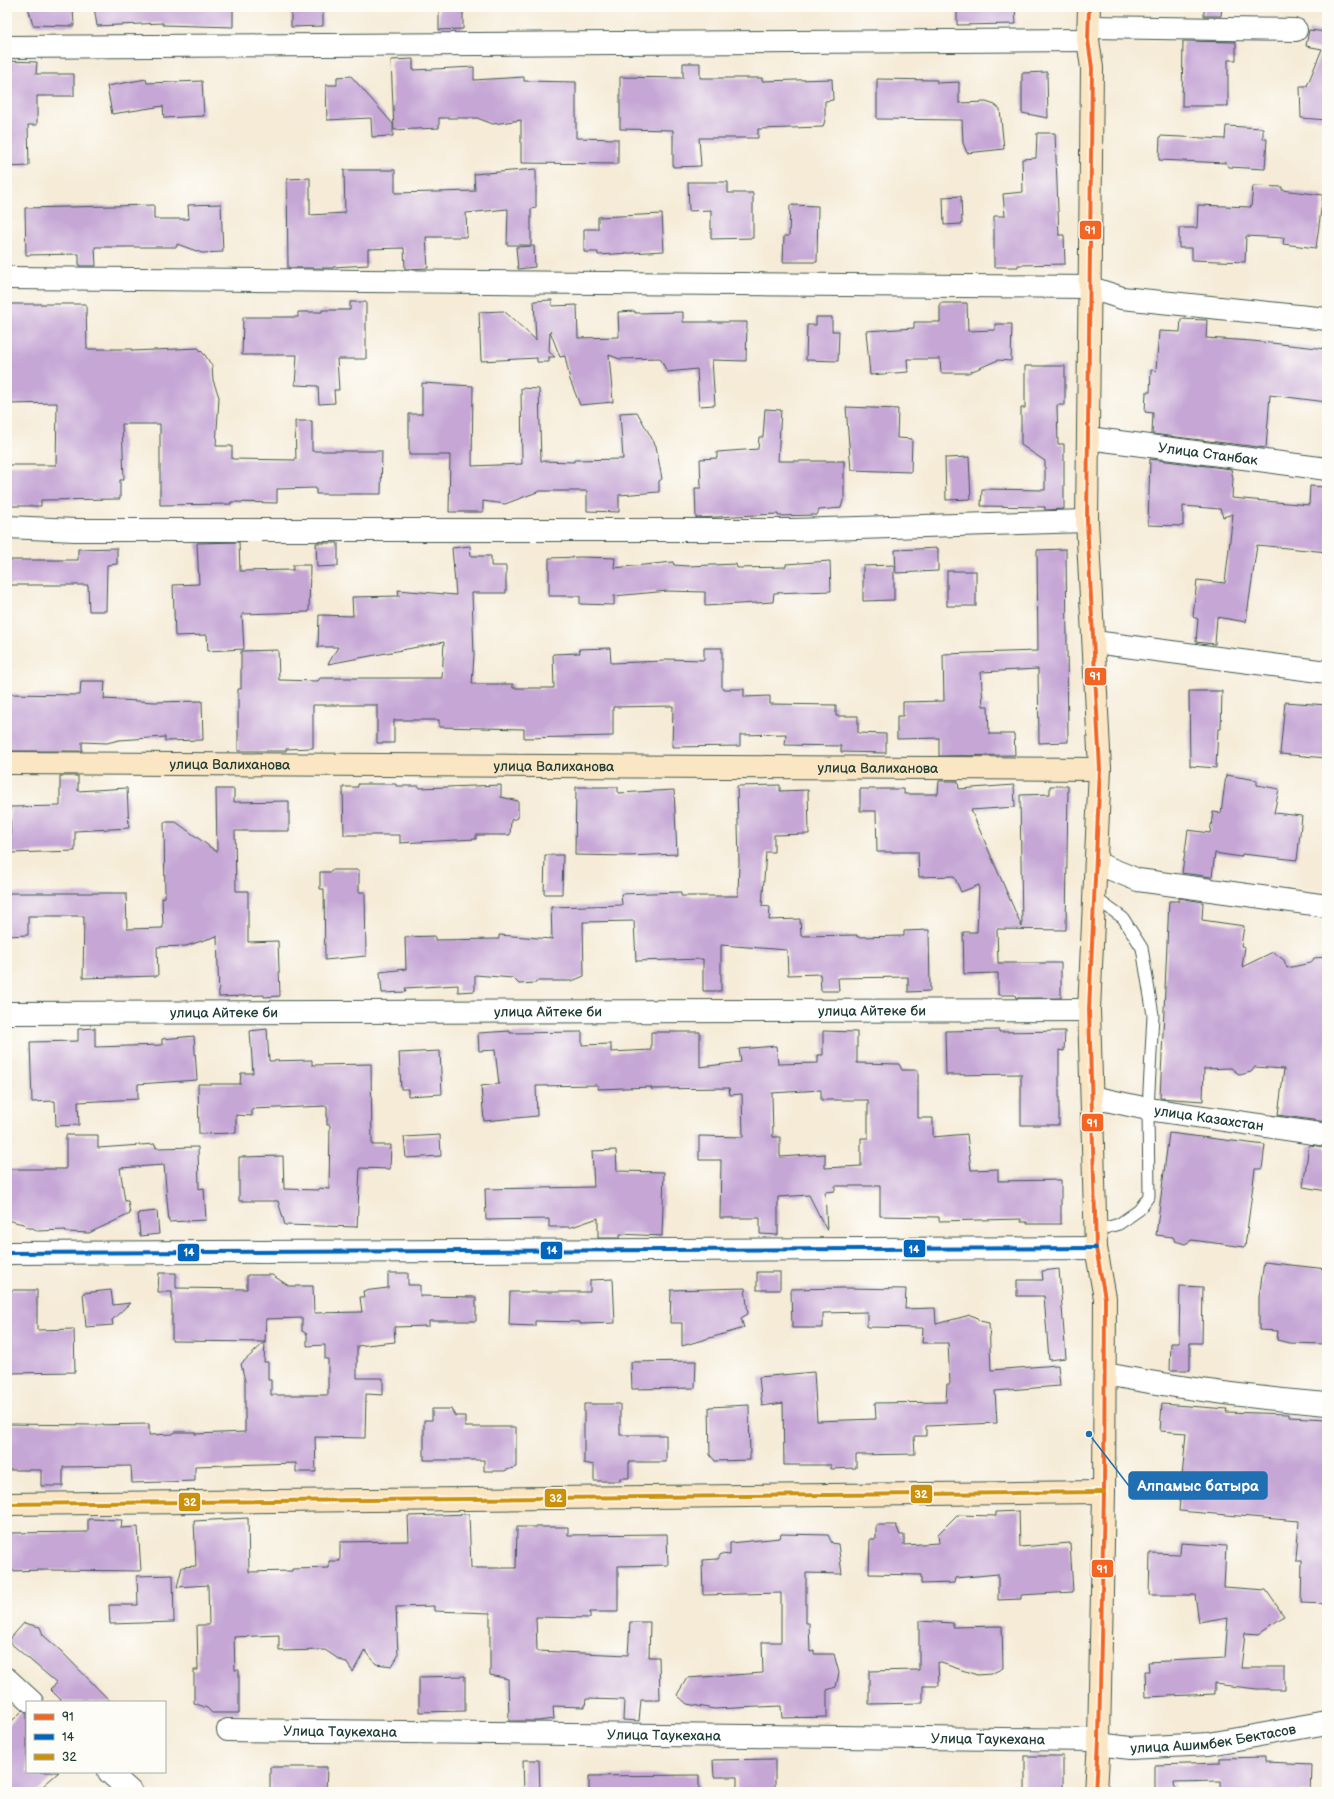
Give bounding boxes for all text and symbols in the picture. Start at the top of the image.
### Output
line badge: 91 [1079,220,1102,240]
text: 91 [1084,224,1096,237]
street label: Улица Станбак [1157,439,1260,469]
line badge: 91 [1084,667,1107,686]
text: 91 [1089,670,1101,683]
street label: улица Валиханова [170,755,291,773]
street label: улица Валиханова [494,757,615,775]
street label: улица Валиханова [818,759,939,777]
street label: улица Айтеке би [818,1002,926,1019]
street label: улица Айтеке би [494,1003,602,1020]
street label: улица Айтеке би [170,1004,278,1021]
street label: улица Казахстан [1153,1102,1265,1134]
line badge: 91 [1081,1113,1104,1132]
text: 91 [1086,1117,1098,1130]
line badge: 14 [903,1239,926,1258]
line badge: 14 [540,1241,563,1260]
line badge: 14 [177,1243,200,1262]
text: 14 [908,1243,920,1256]
text: 14 [546,1244,558,1257]
text: 14 [183,1246,195,1259]
callout: Алпамыс батыра [1129,1472,1267,1499]
text: Алпамыс батыра [1136,1477,1259,1496]
line badge: 32 [910,1484,933,1504]
line badge: 32 [544,1488,567,1508]
text: 32 [914,1488,928,1501]
line badge: 32 [178,1492,201,1512]
text: 32 [549,1492,563,1505]
text: 32 [183,1496,197,1509]
line badge: 91 [1091,1559,1114,1578]
text: 91 [1096,1563,1108,1576]
legend [26,1701,166,1773]
text: 91 [62,1710,74,1725]
street label: улица Ашимбек Бектасов [1130,1720,1298,1756]
street label: Улица Таукехана [283,1722,398,1740]
street label: Улица Таукехана [607,1726,722,1744]
text: 14 [62,1730,75,1745]
street label: Улица Таукехана [931,1730,1046,1748]
text: 32 [62,1750,76,1765]

